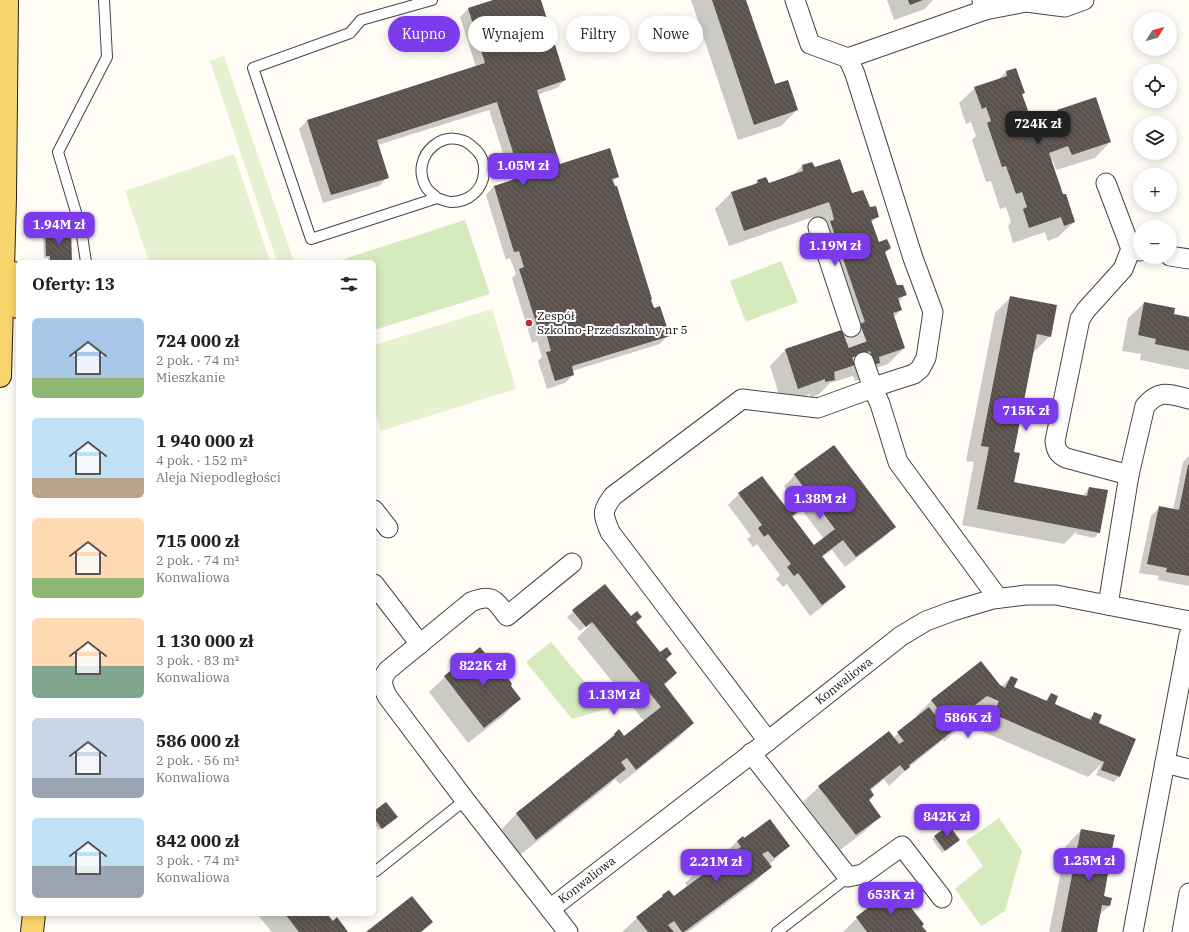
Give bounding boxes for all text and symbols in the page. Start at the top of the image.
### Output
north arrow [1133,12,1177,56]
map controls [1133,12,1177,264]
chip: Kupno [388,16,460,52]
chip: Wynajem [468,16,558,52]
chip: Filtry [566,16,630,52]
chip: Nowe [638,16,703,52]
button: locate [1133,64,1177,108]
pin: 724K zł [1001,111,1075,145]
text: 724K zł [1014,115,1062,132]
button: layers [1133,116,1177,160]
pin: 1.05M zł [482,153,564,187]
text: 1.05M zł [497,157,549,174]
button: + [1133,168,1177,212]
pin: 1.94M zł [18,212,100,246]
text: 1.94M zł [33,216,85,233]
button: − [1133,220,1177,264]
pin: 1.19M zł [794,233,876,267]
text: 1.19M zł [809,237,861,254]
text: Oferty: 13 [32,273,115,295]
icon: filters [338,273,360,295]
place label: Zespół Szkolno-Przedszkolny nr 5 [537,308,688,337]
marker: Zespół Szkolno-Przedszkolny nr 5 [524,318,534,328]
text: 724 000 zł [156,330,240,352]
icon: home [64,334,112,382]
text: 2 pok. · 74 m² [156,352,239,369]
text: Mieszkanie [156,369,225,386]
pin: 715K zł [989,398,1063,432]
text: 715K zł [1002,402,1050,419]
text: 1 940 000 zł [156,430,254,452]
icon: home [64,434,112,482]
text: 4 pok. · 152 m² [156,452,247,469]
text: Aleja Niepodległości [156,469,281,486]
pin: 1.38M zł [779,486,861,520]
text: 1.38M zł [794,490,846,507]
text: 715 000 zł [156,530,240,552]
icon: home [64,534,112,582]
text: 2 pok. · 74 m² [156,552,239,569]
text: Konwaliowa [156,569,230,586]
text: 1 130 000 zł [156,630,254,652]
icon: home [64,634,112,682]
text: 3 pok. · 83 m² [156,652,239,669]
pin: 822K zł [446,653,520,687]
street label: Konwaliowa [812,653,876,707]
text: 822K zł [459,657,507,674]
text: Konwaliowa [156,669,230,686]
pin: 1.13M zł [573,682,655,716]
text: 1.13M zł [588,686,640,703]
pin: 586K zł [931,705,1005,739]
text: 586K zł [944,709,992,726]
text: 586 000 zł [156,730,240,752]
icon: home [64,734,112,782]
text: 2 pok. · 56 m² [156,752,239,769]
text: Konwaliowa [156,769,230,786]
pin: 842K zł [910,804,984,838]
text: 842K zł [923,808,971,825]
text: 842 000 zł [156,830,240,852]
icon: home [64,834,112,882]
pin: 1.25M zł [1048,848,1130,882]
pin: 2.21M zł [675,849,757,883]
text: 3 pok. · 74 m² [156,852,239,869]
street label: Konwaliowa [555,852,619,906]
text: 1.25M zł [1063,852,1115,869]
text: 2.21M zł [690,853,742,870]
text: Konwaliowa [156,869,230,886]
pin: 653K zł [854,882,928,916]
text: 653K zł [867,886,915,903]

